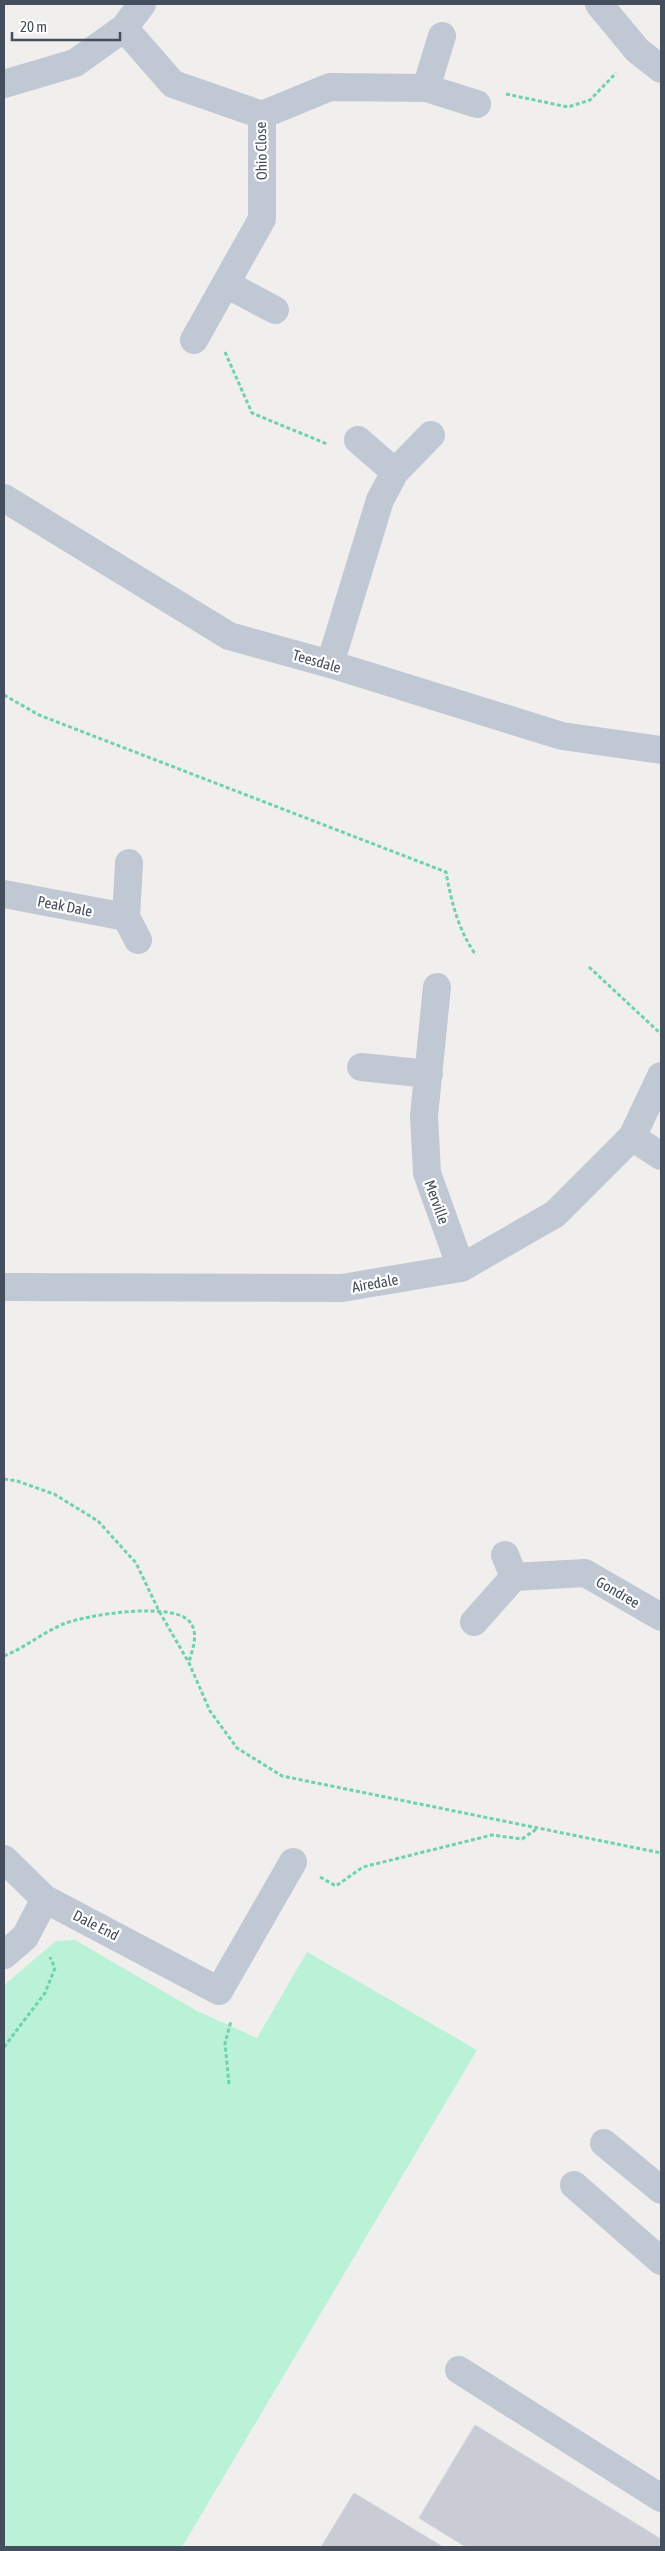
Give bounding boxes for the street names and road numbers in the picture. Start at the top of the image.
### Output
street label: Ohio Close [252,122,270,180]
street label: Teesdale [291,646,343,676]
street label: Peak Dale [36,892,94,920]
street label: Merville [421,1178,453,1226]
street label: Airedale [351,1271,400,1295]
street label: Gondree [593,1573,643,1611]
street label: Dale End [70,1906,122,1944]

